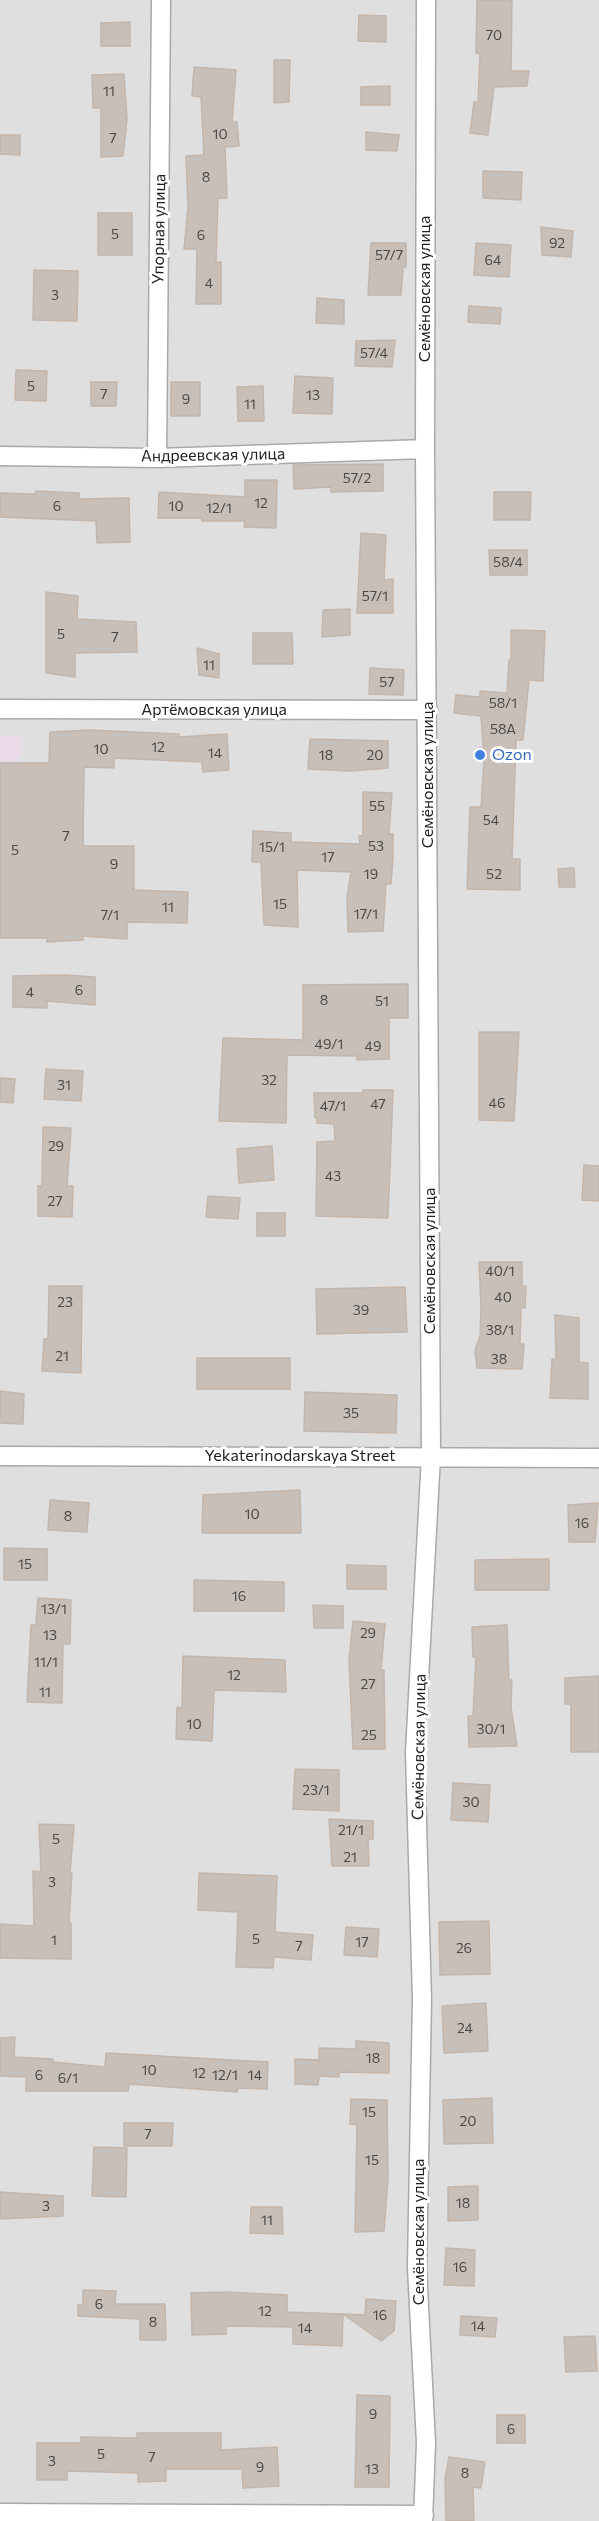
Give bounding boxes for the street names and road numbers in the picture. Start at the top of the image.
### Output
street label: Упорная улица [148,174,170,284]
street label: Семёновская улица [415,216,435,362]
street label: Андреевская улица [141,444,285,466]
street label: Артёмовская улица [141,700,287,720]
street label: Семёновская улица [418,702,438,848]
street label: Семёновская улица [420,1188,440,1334]
street label: Yekaterinodarskaya Street [204,1446,396,1466]
street label: Семёновская улица [408,1674,430,1820]
street label: Семёновская улица [409,2159,429,2305]

